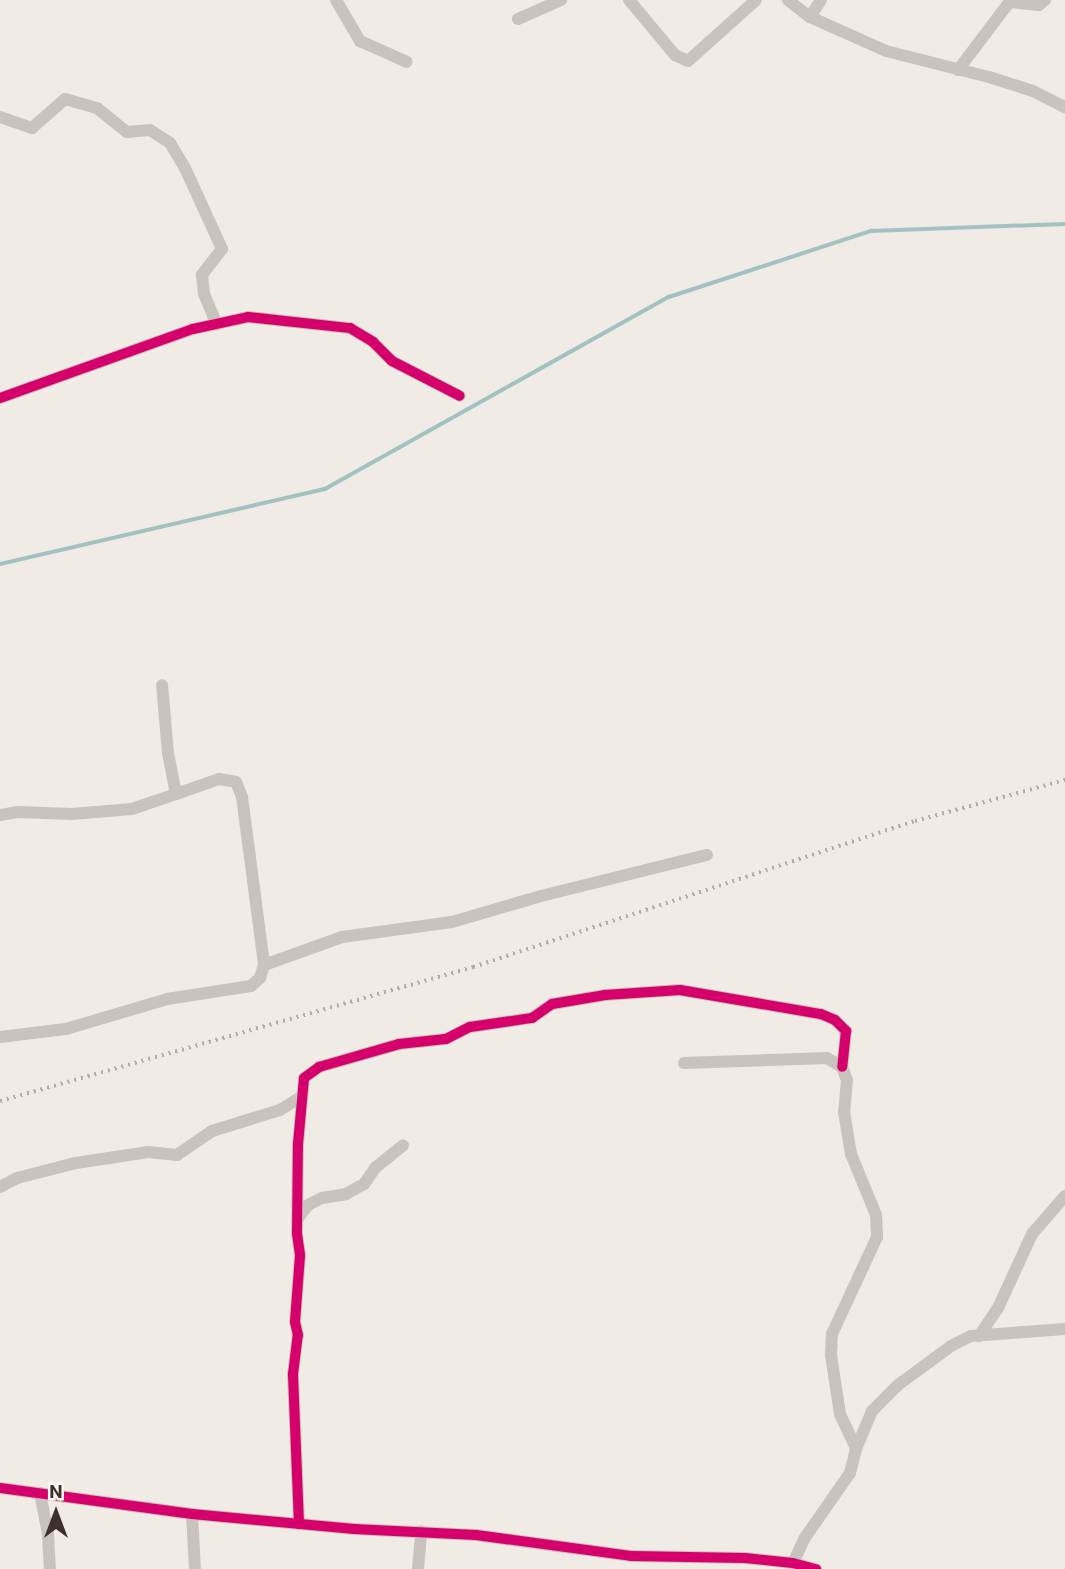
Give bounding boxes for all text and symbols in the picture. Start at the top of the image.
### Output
north arrow [21,1478,91,1548]
text: N [49,1480,63,1503]

